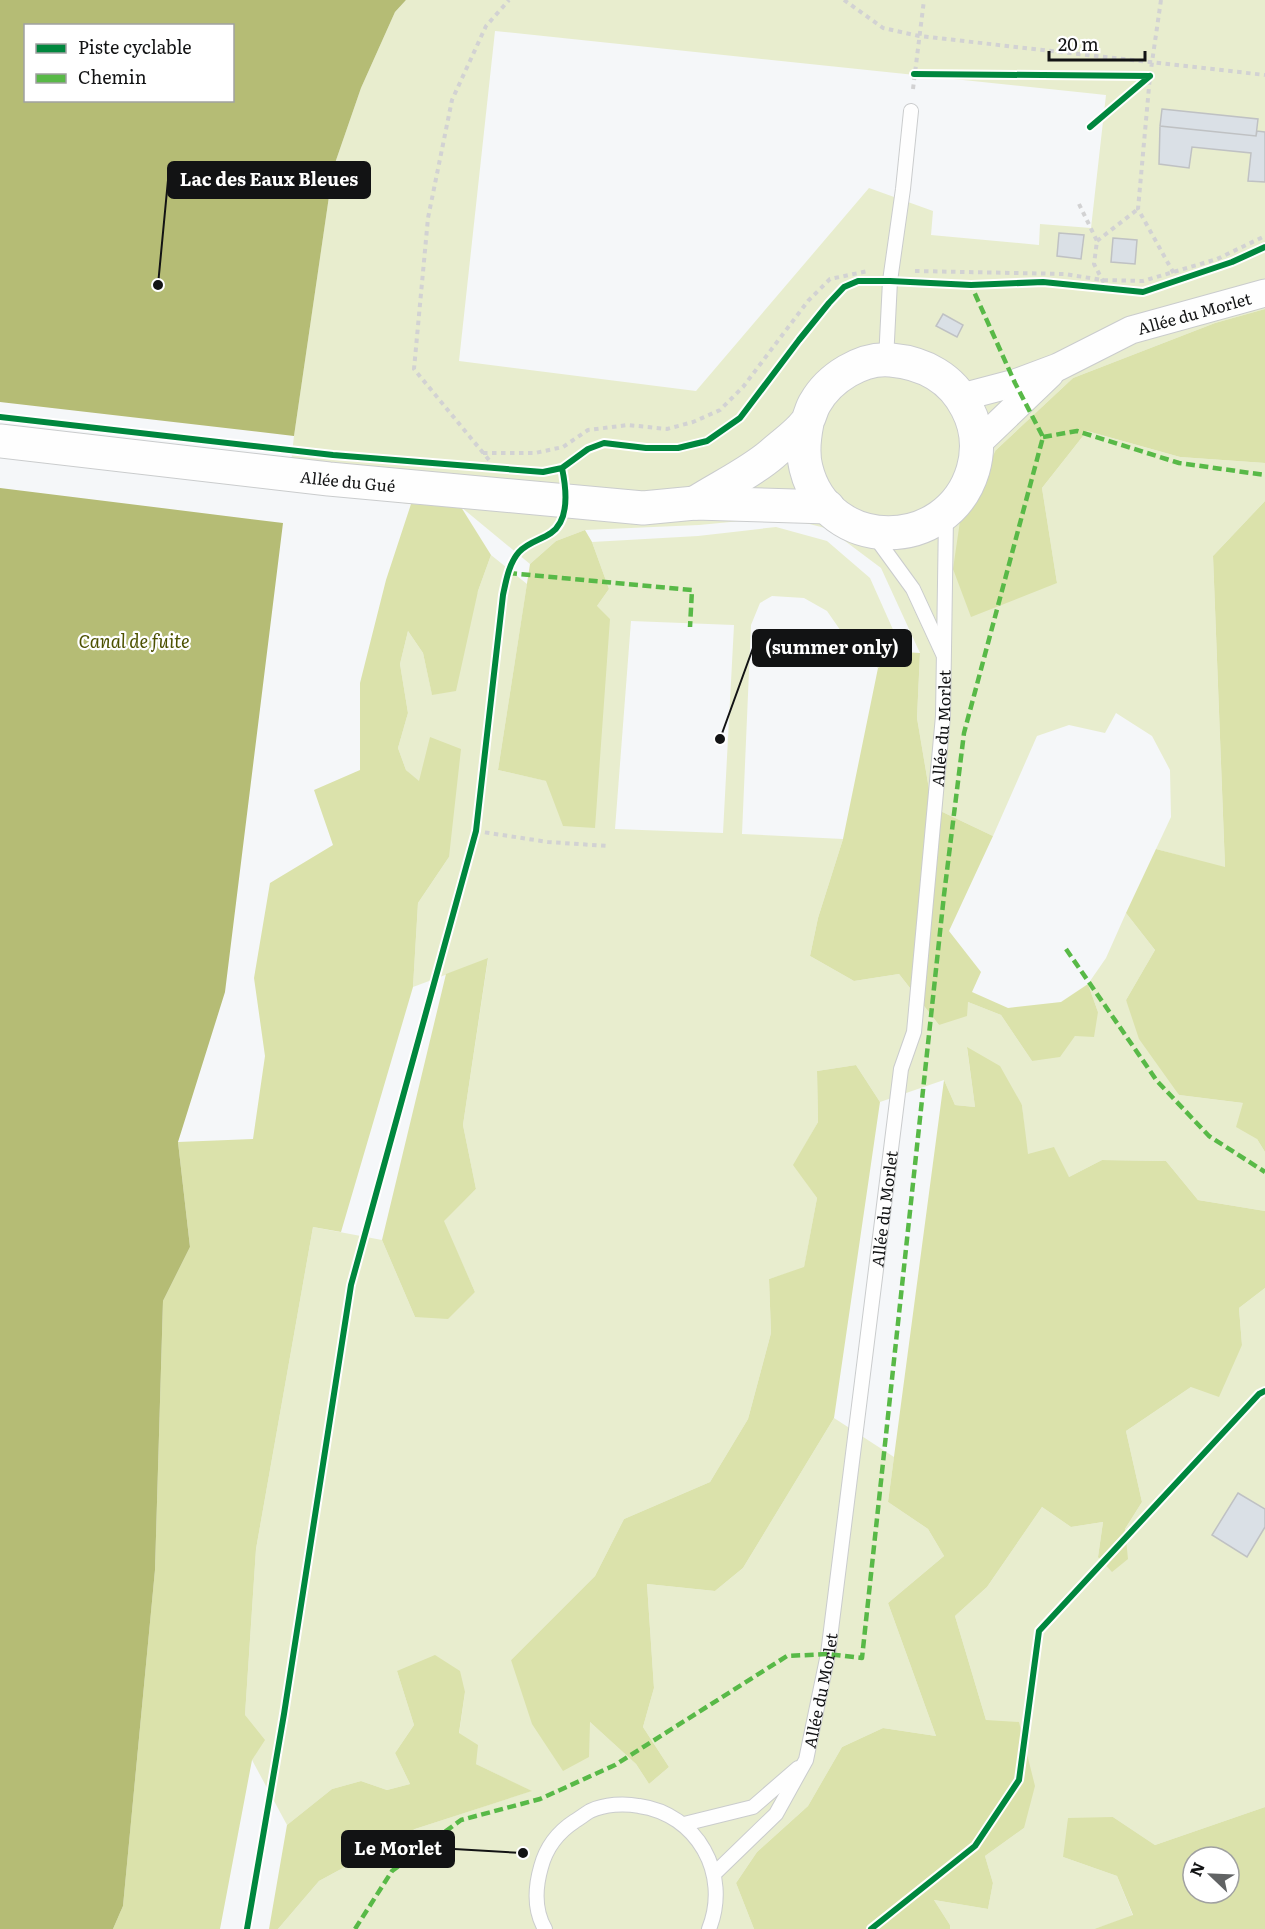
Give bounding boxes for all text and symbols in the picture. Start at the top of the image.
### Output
legend [24,24,234,102]
scale bar [1049,24,1145,62]
text: 20 m [1058,30,1099,57]
text: Piste cyclable [78,33,192,60]
text: Chemin [78,63,147,90]
callout: Lac des Eaux Bleues [168,162,370,198]
text: Lac des Eaux Bleues [180,165,358,192]
street label: Allée du Morlet [1134,285,1254,340]
street label: Allée du Gué [299,464,396,497]
water label: Canal de fuite [79,627,189,654]
callout: (summer only) [753,630,911,666]
text: (summer only) [765,633,899,660]
street label: Allée du Morlet [925,669,956,788]
street label: Allée du Morlet [864,1149,903,1268]
street label: Allée du Morlet [797,1631,843,1750]
callout: Le Morlet [342,1831,454,1867]
text: Le Morlet [354,1834,442,1861]
north arrow [1181,1845,1241,1905]
text: N [1183,1858,1210,1880]

